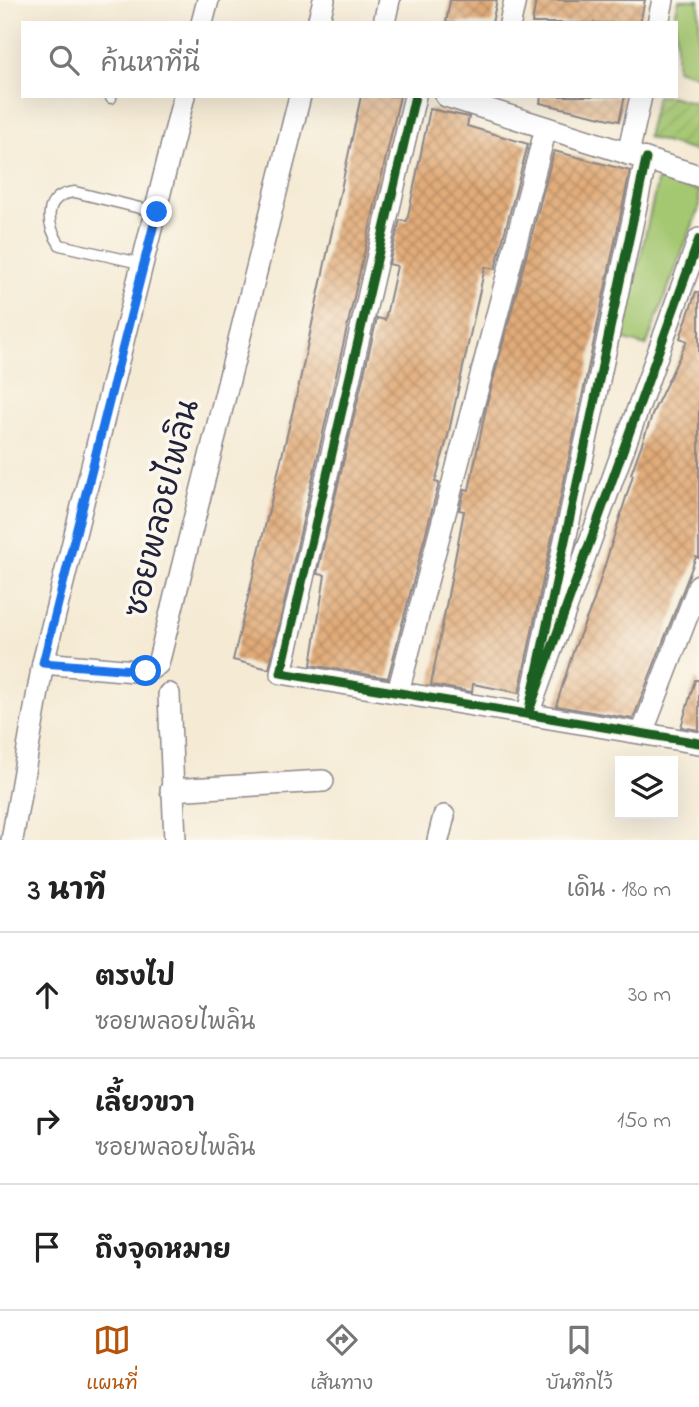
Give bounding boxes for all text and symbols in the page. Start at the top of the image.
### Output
search box [21,21,678,98]
icon: search [45,41,83,79]
text: ค้นหาที่นี่ [101,46,200,84]
route end [141,196,172,227]
street label: ซอยพลอยไพลิน [113,395,214,623]
route start [130,655,161,686]
map controls [615,756,678,819]
button: layers [615,756,678,819]
text: 3 นาที [28,870,106,914]
text: เดิน · 180 m [567,874,671,907]
text: ตรงไป [95,960,175,998]
icon: ahead [28,976,66,1014]
text: 30 m [628,979,671,1012]
text: ซอยพลอยไพลิน [95,1007,255,1040]
text: เลี้ยวขวา [95,1086,195,1124]
icon: right [28,1102,66,1140]
text: 150 m [617,1105,671,1138]
text: ซอยพลอยไพลิน [95,1133,255,1166]
icon: arrive [28,1228,66,1266]
text: ถึงจุดหมาย [95,1233,231,1271]
tab: แผนที่ [86,1321,138,1398]
tab: เส้นทาง [310,1321,373,1398]
tab: บันทึกไว้ [546,1321,613,1398]

